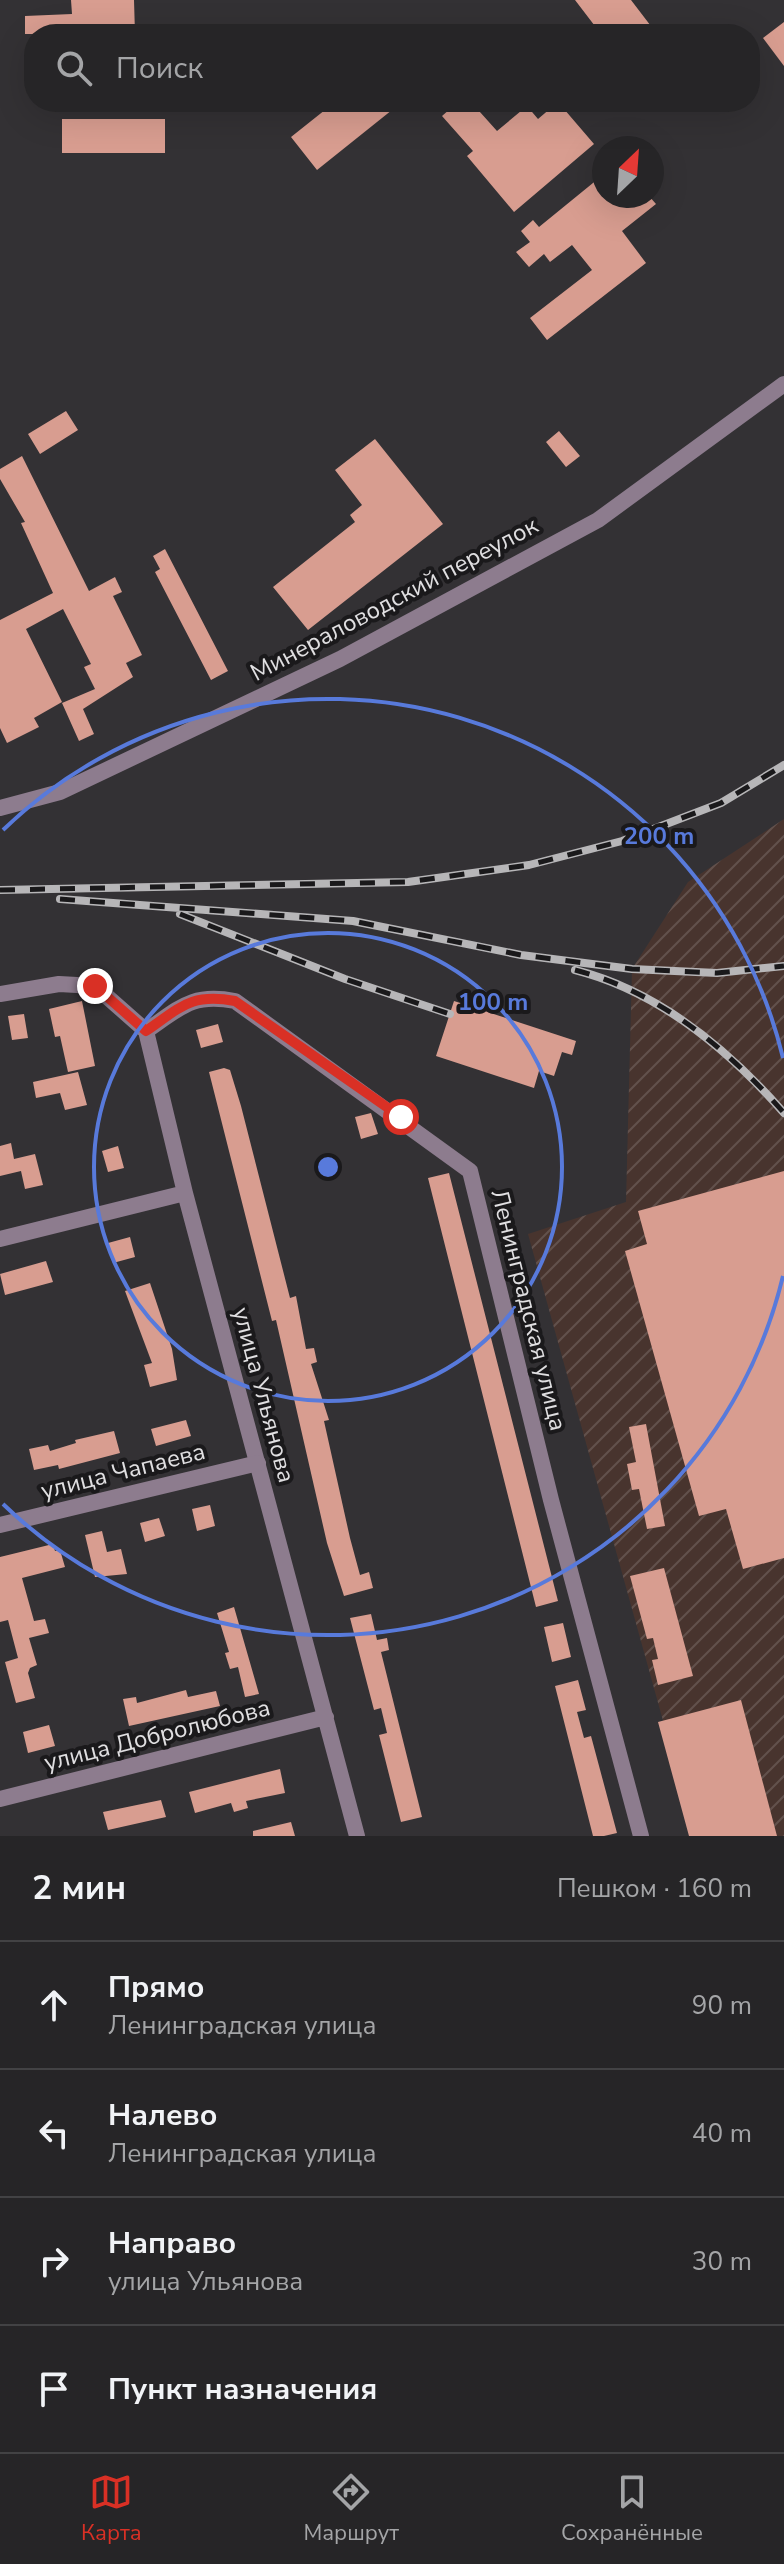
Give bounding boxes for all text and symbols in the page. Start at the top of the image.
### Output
search box [24,24,760,112]
icon: search [52,46,96,90]
text: Поиск [116,48,203,89]
north arrow [592,136,664,208]
street label: Минераловодский переулок [245,509,544,689]
text: 200 m [624,820,694,852]
route end [77,968,113,1004]
text: 100 m [458,986,528,1018]
route start [383,1099,419,1135]
centre of rings [314,1153,342,1181]
street label: Ленинградская улица [484,1186,574,1434]
street label: улица Ульянова [225,1304,303,1486]
street label: улица Чапаева [37,1435,209,1507]
street label: улица Добролюбова [41,1691,273,1779]
text: 2 мин [32,1865,126,1911]
text: Пешком · 160 m [557,1871,752,1906]
text: Прямо [108,1967,205,2008]
icon: ahead [32,1983,76,2027]
text: 90 m [692,1988,752,2023]
text: Ленинградская улица [108,2008,376,2043]
text: Налево [108,2095,217,2136]
icon: left [32,2111,76,2155]
text: 40 m [692,2116,752,2151]
text: Ленинградская улица [108,2136,376,2171]
text: Направо [108,2223,236,2264]
icon: right [32,2239,76,2283]
text: 30 m [692,2244,752,2279]
text: улица Ульянова [108,2264,303,2299]
icon: arrive [32,2367,76,2411]
text: Пункт назначения [108,2369,377,2410]
tab: Карта [81,2470,142,2548]
tab: Маршрут [303,2470,399,2548]
tab: Сохранённые [561,2470,703,2548]

